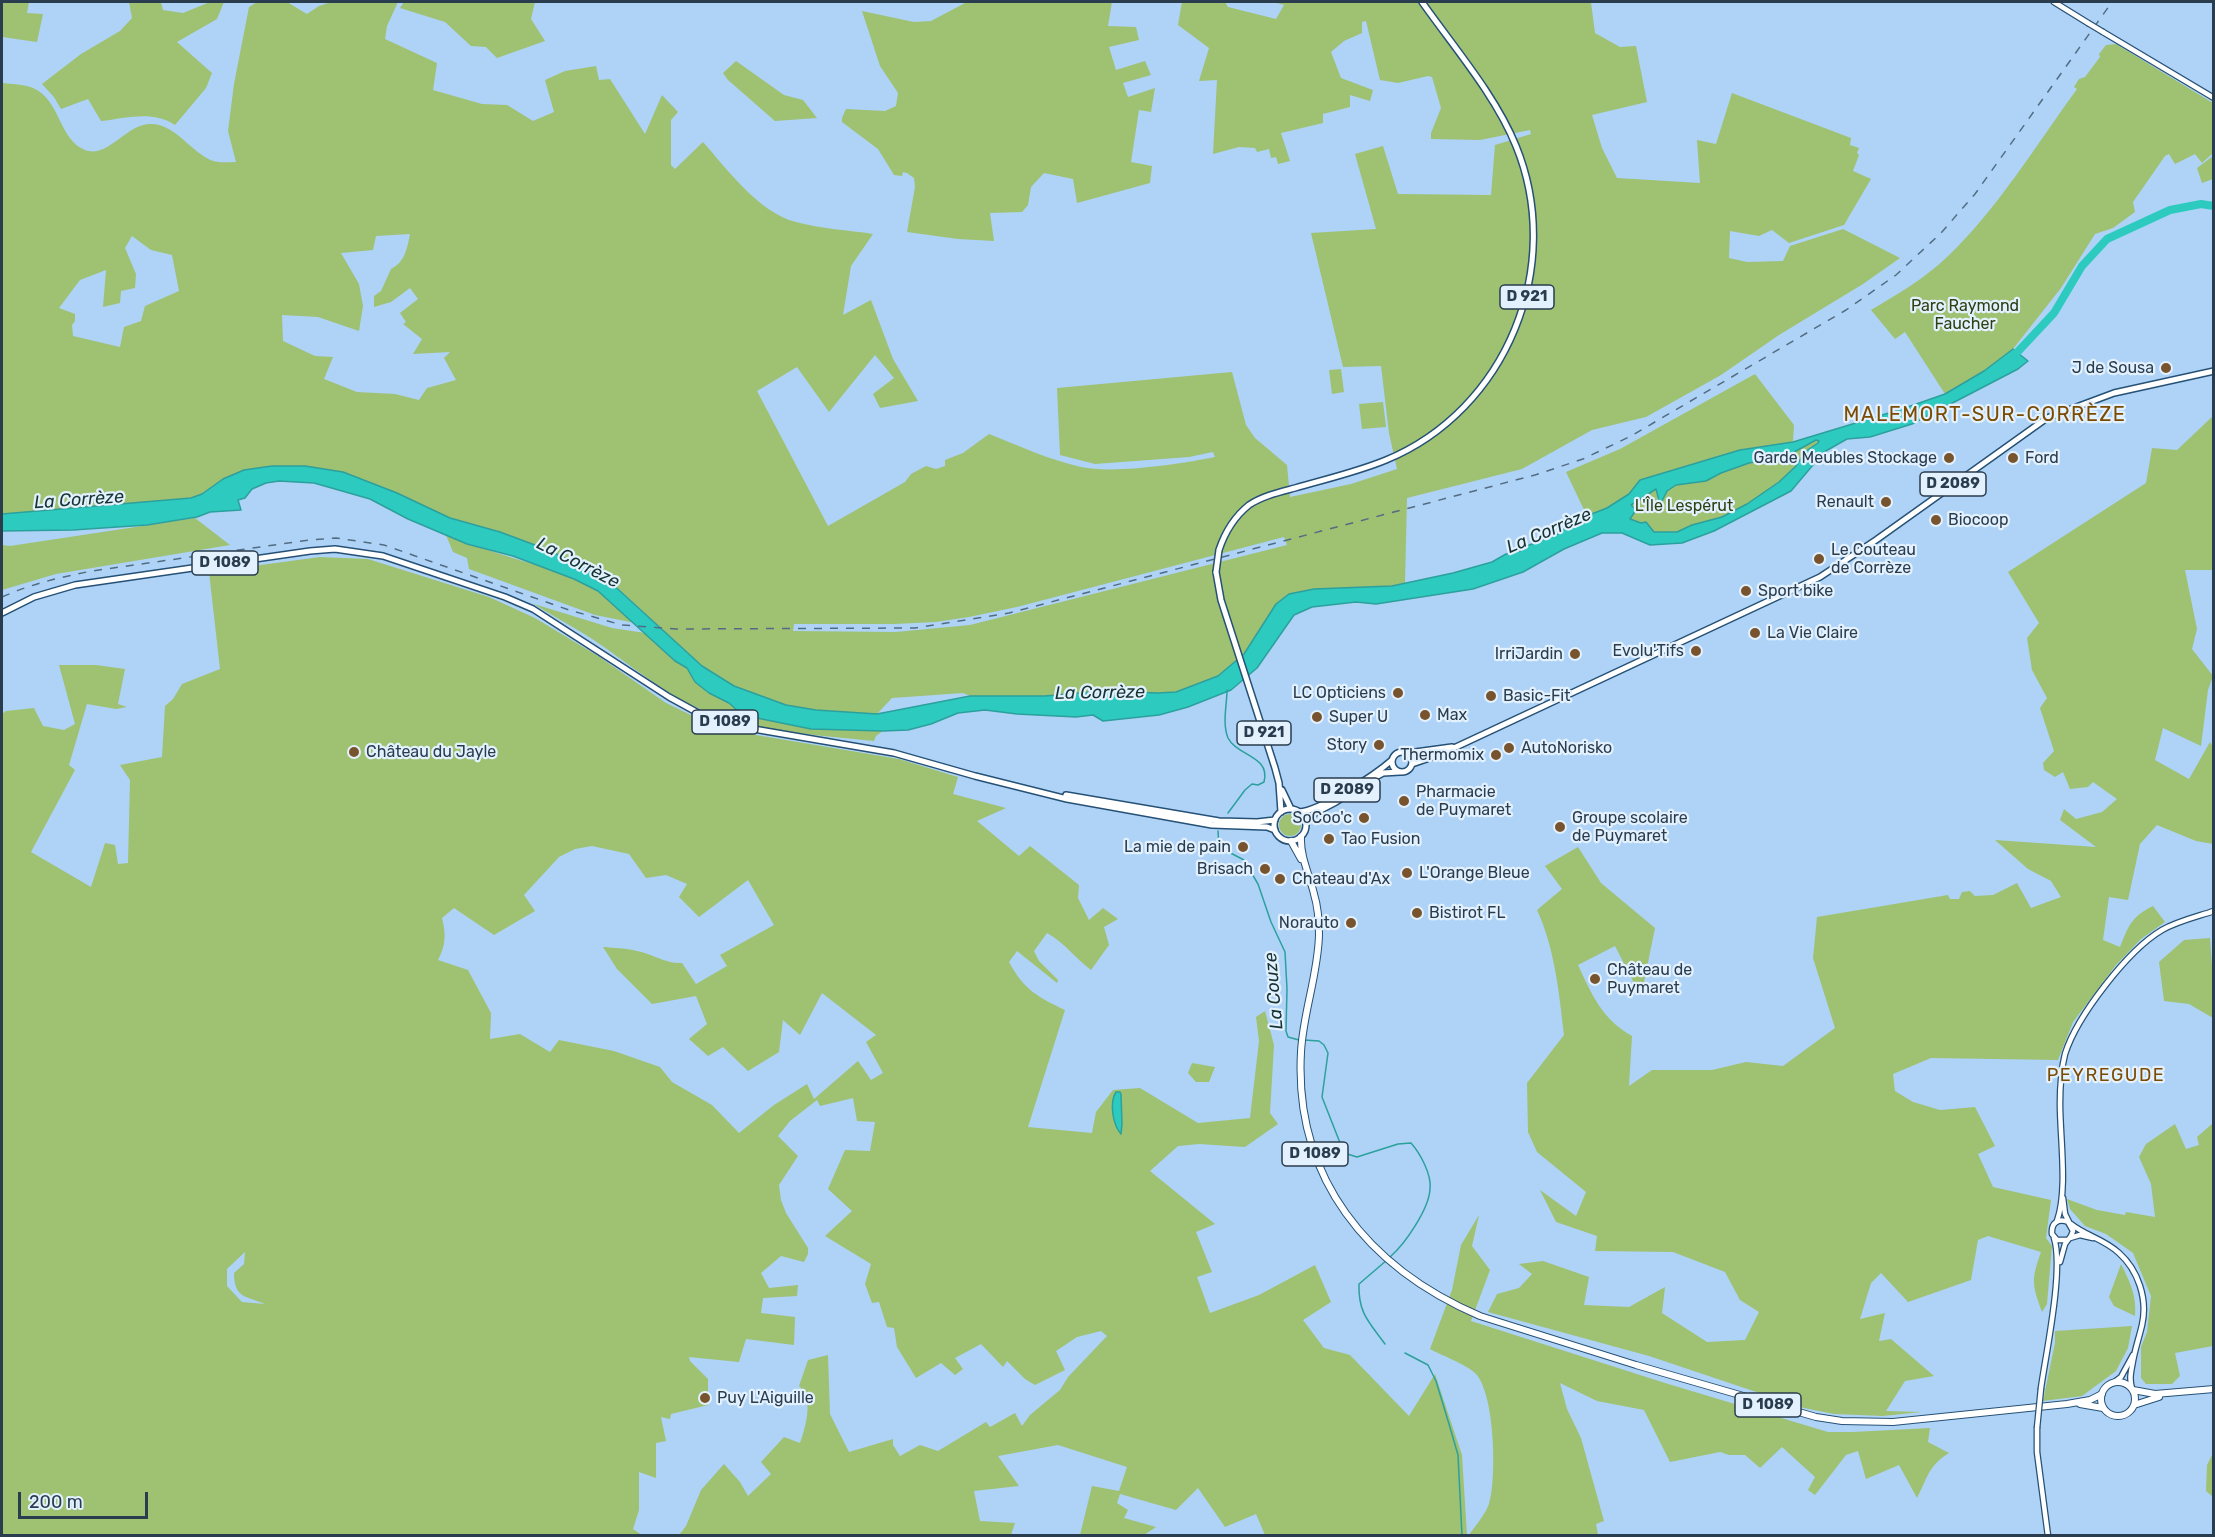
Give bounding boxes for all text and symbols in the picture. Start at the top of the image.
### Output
road number: D 921 [1500,285,1554,309]
park label: Parc Raymond Faucher [1911,296,2019,334]
place label: J de Sousa [2072,358,2154,378]
marker: J de Sousa [2159,361,2173,375]
district label: MALEMORT-SUR-CORRÈZE [1844,403,2126,427]
place label: Garde Meubles Stockage [1754,448,1937,468]
place label: Ford [2025,448,2059,468]
marker: Garde Meubles Stockage [1942,451,1956,465]
marker: Ford [2006,451,2020,465]
road number: D 2089 [1920,472,1986,496]
water label: La Corrèze [33,486,125,514]
place label: Renault [1816,492,1874,512]
marker: Renault [1879,495,1893,509]
park label: L'Île Lespérut [1635,496,1733,516]
water label: La Corrèze [1503,503,1595,559]
place label: Biocoop [1948,510,2008,530]
marker: Biocoop [1929,513,1943,527]
water label: La Corrèze [533,533,623,593]
place label: Le Couteau de Corrèze [1831,540,1916,578]
road number: D 1089 [192,551,258,575]
marker: Le Couteau de Corrèze [1812,552,1826,566]
place label: Sport bike [1758,581,1833,601]
marker: Sport bike [1739,584,1753,598]
place label: La Vie Claire [1767,623,1858,643]
marker: La Vie Claire [1748,626,1762,640]
place label: Evolu'Tifs [1612,641,1684,661]
place label: IrriJardin [1495,644,1563,664]
marker: Evolu'Tifs [1689,644,1703,658]
marker: IrriJardin [1568,647,1582,661]
water label: La Corrèze [1055,681,1145,705]
place label: LC Opticiens [1293,683,1386,703]
marker: LC Opticiens [1391,686,1405,700]
place label: Basic-Fit [1503,686,1570,706]
marker: Basic-Fit [1484,689,1498,703]
place label: Max [1437,705,1467,725]
place label: Super U [1329,707,1388,727]
marker: Max [1418,708,1432,722]
road number: D 1089 [692,710,758,734]
marker: Super U [1310,710,1324,724]
road number: D 921 [1237,721,1291,745]
place label: Story [1327,735,1367,755]
marker: Story [1372,738,1386,752]
place label: AutoNorisko [1521,738,1612,758]
marker: AutoNorisko [1502,741,1516,755]
place label: Château du Jayle [366,742,496,762]
marker: Château du Jayle [347,745,361,759]
place label: Thermomix [1400,745,1484,765]
marker: Thermomix [1489,748,1503,762]
road number: D 2089 [1314,778,1380,802]
place label: Pharmacie de Puymaret [1416,782,1511,820]
marker: Pharmacie de Puymaret [1397,794,1411,808]
place label: SoCoo'c [1292,808,1352,828]
place label: Groupe scolaire de Puymaret [1572,808,1688,846]
marker: SoCoo'c [1357,811,1371,825]
marker: Groupe scolaire de Puymaret [1553,820,1567,834]
place label: Tao Fusion [1341,829,1420,849]
marker: Tao Fusion [1322,832,1336,846]
place label: La mie de pain [1124,837,1231,857]
marker: La mie de pain [1236,840,1250,854]
place label: Brisach [1197,859,1253,879]
marker: Brisach [1258,862,1272,876]
place label: L'Orange Bleue [1419,863,1530,883]
marker: L'Orange Bleue [1400,866,1414,880]
place label: Chateau d'Ax [1292,869,1390,889]
marker: Chateau d'Ax [1273,872,1287,886]
place label: Bistirot FL [1429,903,1505,923]
marker: Bistirot FL [1410,906,1424,920]
place label: Norauto [1279,913,1339,933]
marker: Norauto [1344,916,1358,930]
water label: La Couze [1260,952,1288,1030]
place label: Château de Puymaret [1607,960,1692,998]
marker: Château de Puymaret [1588,972,1602,986]
district label: PEYREGUDE [2047,1065,2165,1087]
road number: D 1089 [1282,1142,1348,1166]
place label: Puy L'Aiguille [717,1388,814,1408]
marker: Puy L'Aiguille [698,1391,712,1405]
road number: D 1089 [1735,1393,1801,1417]
scale bar [21,1480,152,1518]
text: 200 m [29,1491,83,1513]

